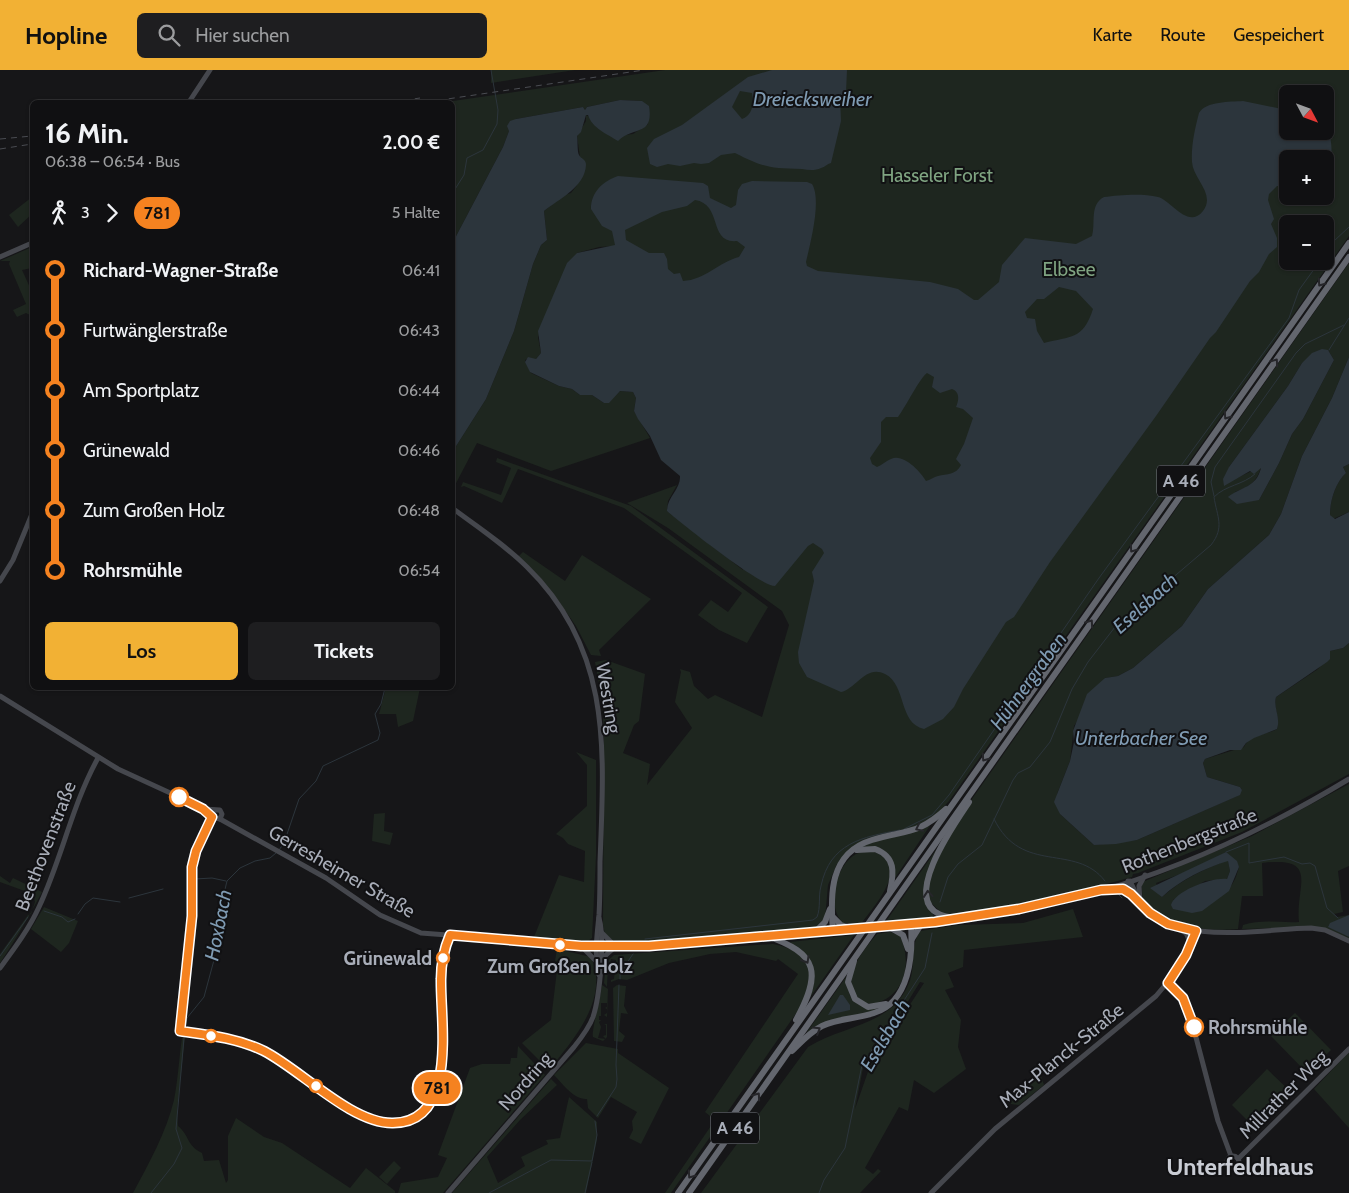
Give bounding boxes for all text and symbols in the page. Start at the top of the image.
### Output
search box [137,13,487,58]
text: Hopline [25,21,107,50]
icon: search [155,21,183,49]
text: Hier suchen [195,24,290,47]
text: Karte [1093,24,1132,46]
text: Route [1160,24,1205,46]
text: Gespeichert [1233,24,1324,46]
north arrow [1279,85,1334,140]
map controls [1279,85,1334,270]
water label: Dreiecksweiher [753,87,872,111]
text: 16 Min. [45,116,129,150]
text: 2.00 € [383,131,440,154]
button: + [1279,150,1334,205]
text: 06:38 – 06:54 · Bus [45,152,180,171]
park label: Hasseler Forst [881,164,994,187]
icon: walk [45,199,73,227]
icon: forward [98,199,126,227]
text: 781 [144,202,170,224]
text: 3 [81,203,90,222]
text: 5 Halte [392,203,440,222]
button: − [1279,215,1334,270]
park label: Elbsee [1043,258,1096,281]
text: Richard-Wagner-Straße [83,259,278,282]
text: 06:41 [402,261,440,280]
one-way arrow [1318,277,1327,287]
text: Furtwänglerstraße [83,319,227,342]
text: 06:43 [399,321,440,340]
one-way arrow [1269,358,1278,368]
text: Am Sportplatz [83,379,199,402]
text: 06:44 [398,381,440,400]
one-way arrow [1224,410,1233,420]
text: Grünewald [83,439,170,462]
text: 06:46 [398,441,440,460]
road number: A 46 [1157,466,1205,496]
text: Zum Großen Holz [83,499,225,522]
text: 06:48 [397,501,440,520]
one-way arrow [1130,543,1139,553]
text: Rohrsmühle [83,559,182,582]
text: 06:54 [399,561,440,580]
water label: Eselsbach [1108,568,1182,638]
one-way arrow [1084,619,1093,629]
button: Los [45,622,238,680]
button: Tickets [248,622,440,680]
water label: Hühnergraben [985,627,1071,735]
street label: Westring [591,661,626,736]
water label: Unterbacher See [1075,726,1207,750]
one-way arrow [982,752,991,762]
street label: Beethovenstraße [10,778,81,914]
unlabelled marker [169,787,189,807]
street label: Rothenbergstraße [1118,803,1260,878]
street label: Gerresheimer Straße [264,820,419,923]
one-way arrow [916,822,925,832]
water label: Hoxbach [199,887,237,963]
one-way arrow [922,889,933,897]
marker: Zum Großen Holz [553,938,567,952]
place label: Grünewald [344,947,432,970]
marker: Grünewald [436,951,450,965]
place label: Zum Großen Holz [487,955,633,978]
one-way arrow [800,955,810,964]
water label: Eselsbach [855,995,915,1075]
street label: Max-Planck-Straße [994,998,1129,1113]
place label: Rohrsmühle [1208,1016,1307,1039]
marker: Rohrsmühle [1184,1017,1204,1037]
one-way arrow [811,1027,820,1036]
unlabelled marker [204,1029,218,1043]
street label: Millrather Weg [1234,1045,1333,1144]
street label: Nordring [494,1047,557,1115]
line badge: 781 [408,1072,466,1104]
text: 781 [424,1077,450,1099]
unlabelled marker [309,1079,323,1093]
one-way arrow [751,1092,760,1102]
road number: A 46 [711,1112,759,1144]
district label: Unterfeldhaus [1166,1152,1314,1181]
one-way arrow [688,1169,697,1179]

